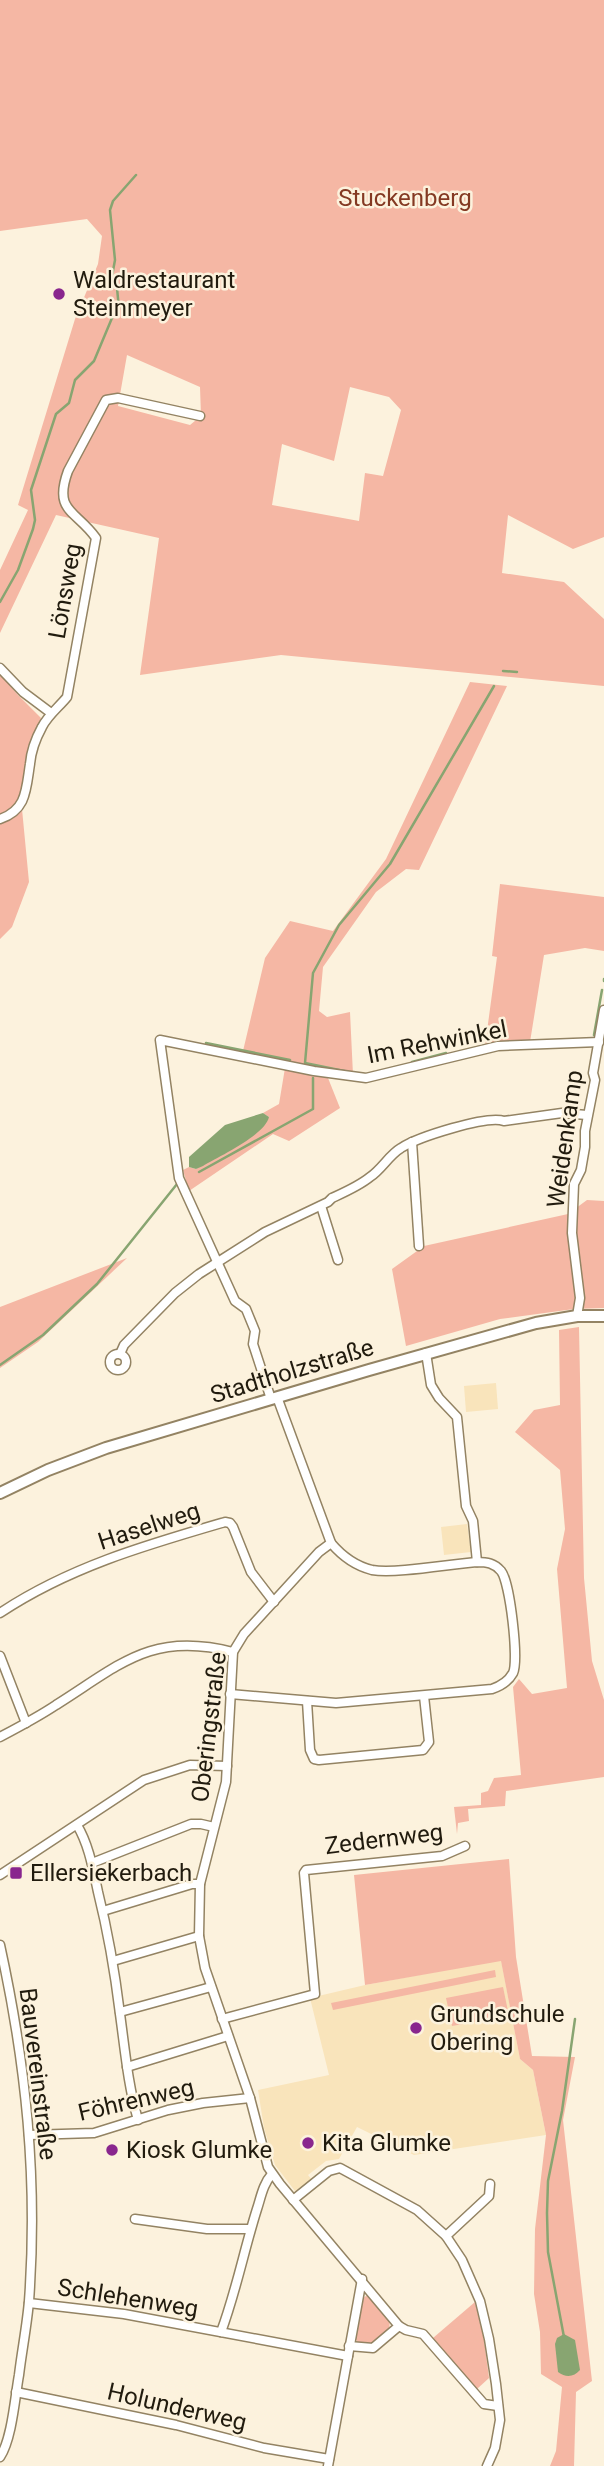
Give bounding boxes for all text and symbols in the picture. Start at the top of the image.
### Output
park label: Stuckenberg [338,184,472,212]
place label: Waldrestaurant Steinmeyer [73,266,235,322]
marker: Waldrestaurant Steinmeyer [51,286,67,302]
street label: Lönsweg [43,541,87,641]
street label: Im Rehwinkel [365,1015,509,1069]
street label: Weidenkamp [541,1068,589,1210]
street label: Stadtholzstraße [207,1333,377,1409]
street label: Haselweg [95,1496,203,1556]
street label: Oberingstraße [186,1650,232,1804]
street label: Zedernweg [323,1818,445,1860]
place label: Ellersiekerbach [30,1859,192,1887]
marker: Ellersiekerbach [8,1865,24,1881]
street label: Bauvereinstraße [14,1986,62,2162]
place label: Grundschule Obering [430,2000,564,2056]
marker: Grundschule Obering [408,2020,424,2036]
street label: Föhrenweg [75,2073,197,2127]
place label: Kita Glumke [322,2129,451,2157]
marker: Kita Glumke [300,2135,316,2151]
place label: Kiosk Glumke [126,2136,272,2164]
marker: Kiosk Glumke [104,2142,120,2158]
street label: Schlehenweg [56,2273,200,2323]
street label: Holunderweg [105,2377,249,2437]

